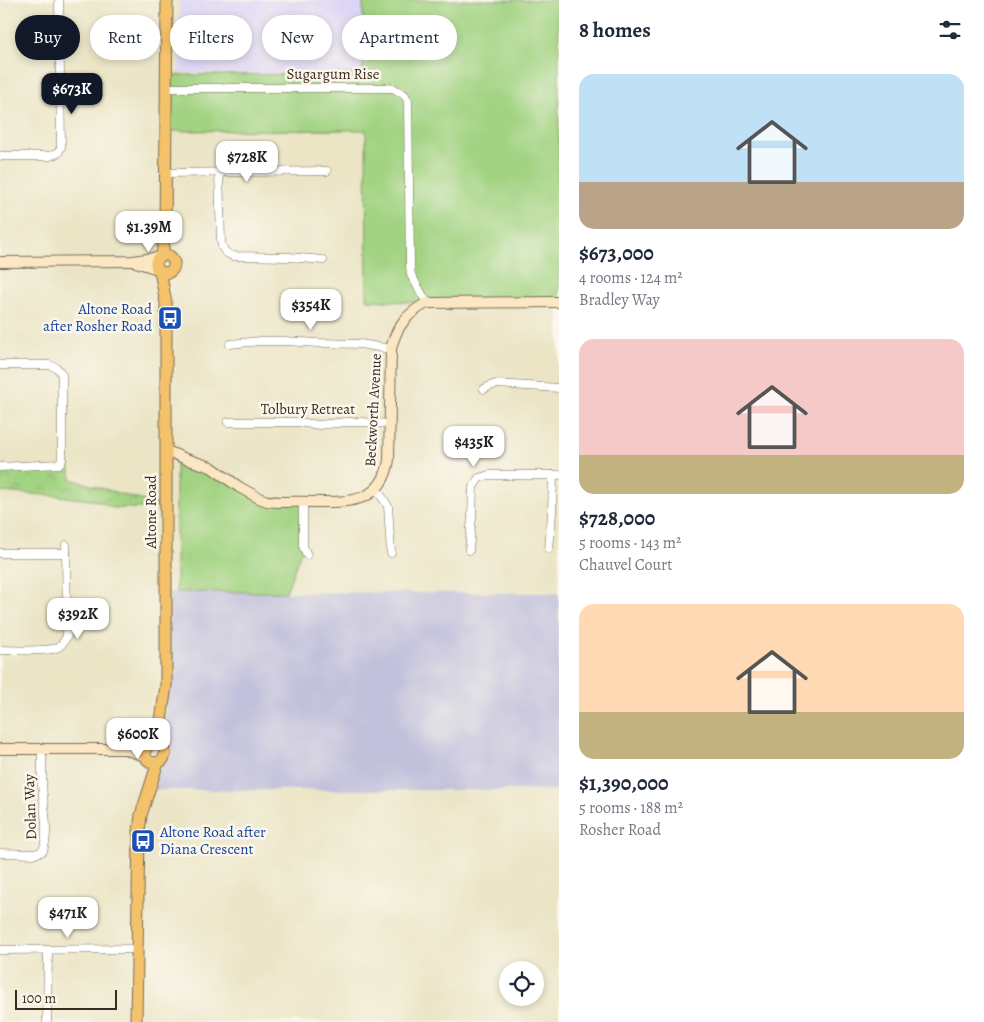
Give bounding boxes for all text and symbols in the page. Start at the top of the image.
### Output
chip: Buy [15,15,80,60]
chip: Rent [90,15,160,60]
chip: Filters [170,15,252,60]
chip: New [262,15,332,60]
chip: Apartment [342,15,457,60]
text: 8 homes [579,16,651,44]
icon: filters [936,16,964,44]
street label: Sugargum Rise [286,64,380,84]
pin: $673K [37,72,107,115]
text: $673K [52,78,92,100]
icon: home [727,107,817,197]
pin: $728K [212,140,282,183]
text: $728K [227,146,267,168]
pin: $1.39M [108,210,190,253]
text: $1.39M [126,216,172,238]
text: $673,000 [579,239,654,267]
text: 4 rooms · 124 m² [579,267,683,289]
pin: $354K [276,288,346,331]
text: Bradley Way [579,289,660,311]
text: $354K [291,294,331,316]
place label: Altone Road after Rosher Road [43,299,153,336]
bus stop icon: Altone Road after Rosher Road [157,305,183,331]
street label: Beckworth Avenue [360,353,386,467]
icon: home [727,372,817,462]
street label: Tolbury Retreat [261,399,355,419]
pin: $435K [439,426,509,468]
text: $435K [454,431,494,453]
street label: Altone Road [141,474,161,550]
text: $728,000 [579,504,655,532]
text: 5 rooms · 143 m² [579,532,681,554]
text: Chauvel Court [579,554,673,576]
pin: $392K [43,598,113,640]
text: $392K [58,603,98,625]
icon: home [727,637,817,727]
pin: $600K [103,718,173,760]
text: $600K [117,723,159,745]
text: $1,390,000 [579,769,669,797]
street label: Dolan Way [19,773,41,840]
text: 5 rooms · 188 m² [579,797,683,819]
text: Rosher Road [579,819,661,841]
place label: Altone Road after Diana Crescent [159,822,266,859]
bus stop icon: Altone Road after Diana Crescent [130,828,156,854]
pin: $471K [33,896,103,939]
text: $471K [49,902,87,924]
map controls [499,961,544,1006]
button: locate [499,961,544,1006]
scale bar [15,987,118,1010]
text: 100 m [22,989,56,1008]

